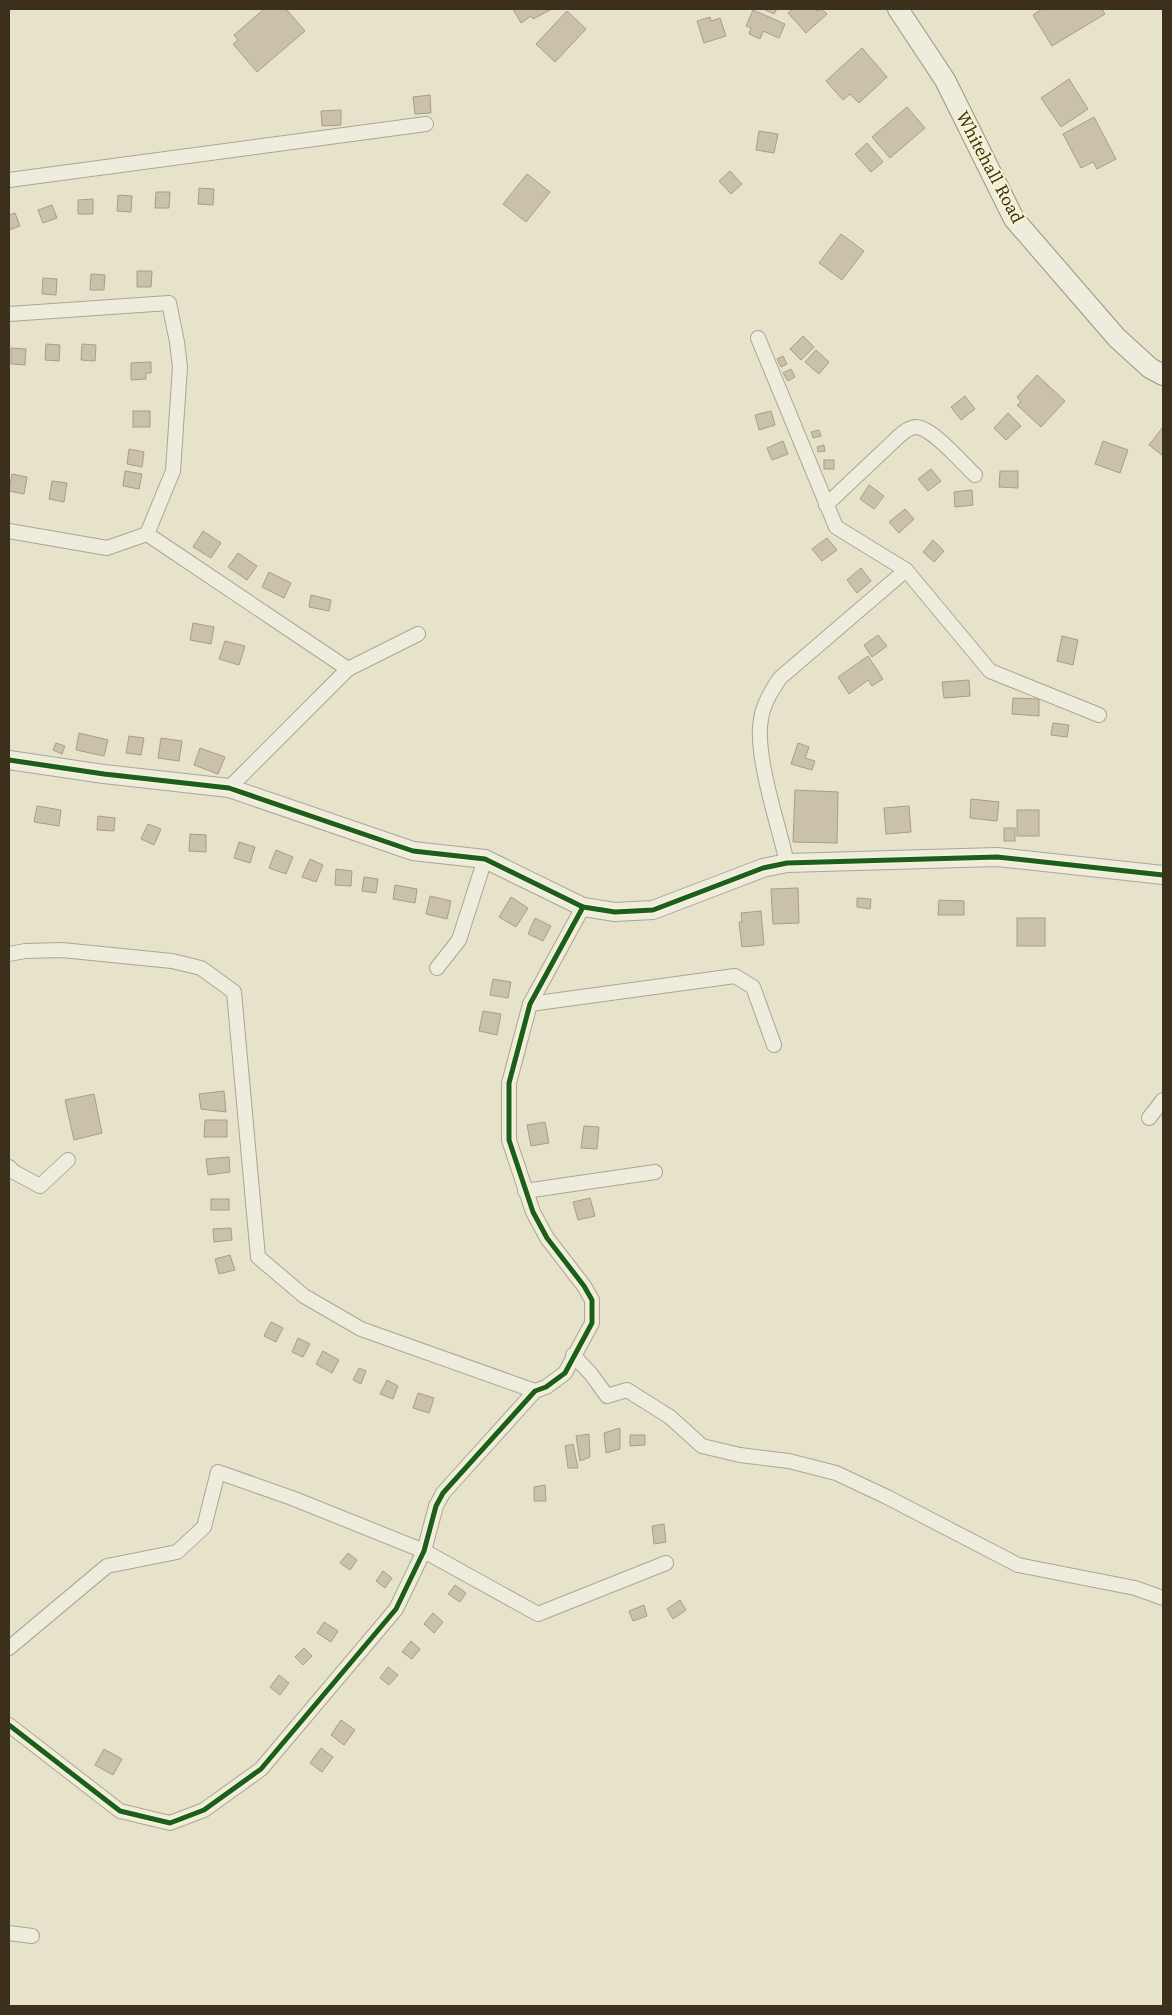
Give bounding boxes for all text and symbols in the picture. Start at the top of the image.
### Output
street label: Whitehall Road [950,106,1031,227]

